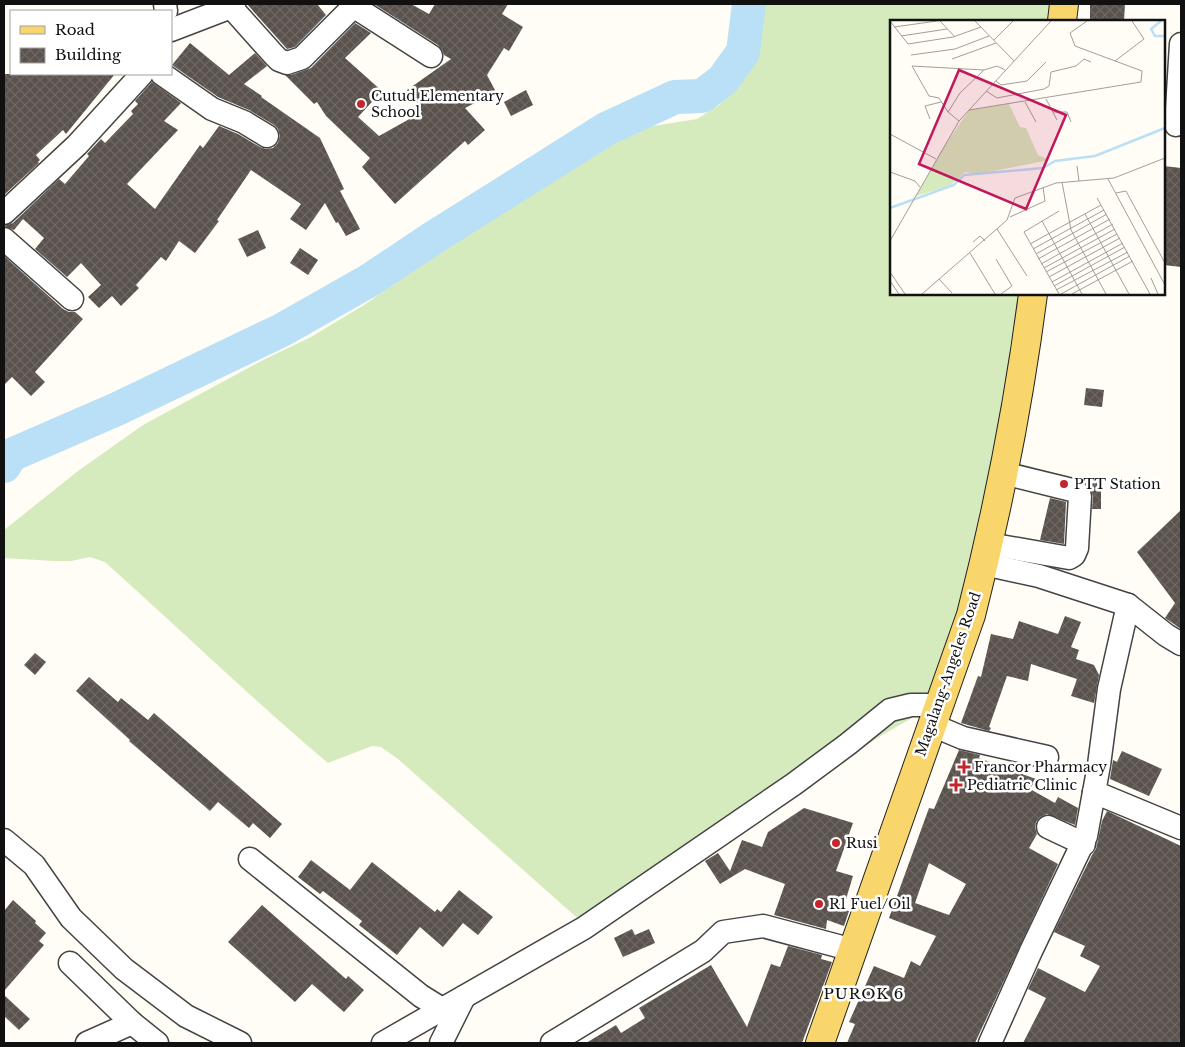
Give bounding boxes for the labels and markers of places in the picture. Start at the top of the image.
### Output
place label: Cutud Elementary School [371,87,504,121]
marker: Cutud Elementary School [355,98,367,110]
place label: PTT Station [1074,475,1161,493]
marker: PTT Station [1058,478,1070,490]
place label: Francor Pharmacy [974,758,1107,776]
marker: Francor Pharmacy [958,761,970,773]
place label: Pediatric Clinic [967,776,1077,794]
marker: Pediatric Clinic [949,778,963,792]
place label: Rusi [846,834,878,852]
marker: Rusi [830,837,842,849]
place label: R1 Fuel/Oil [829,895,911,913]
marker: R1 Fuel/Oil [813,898,825,910]

